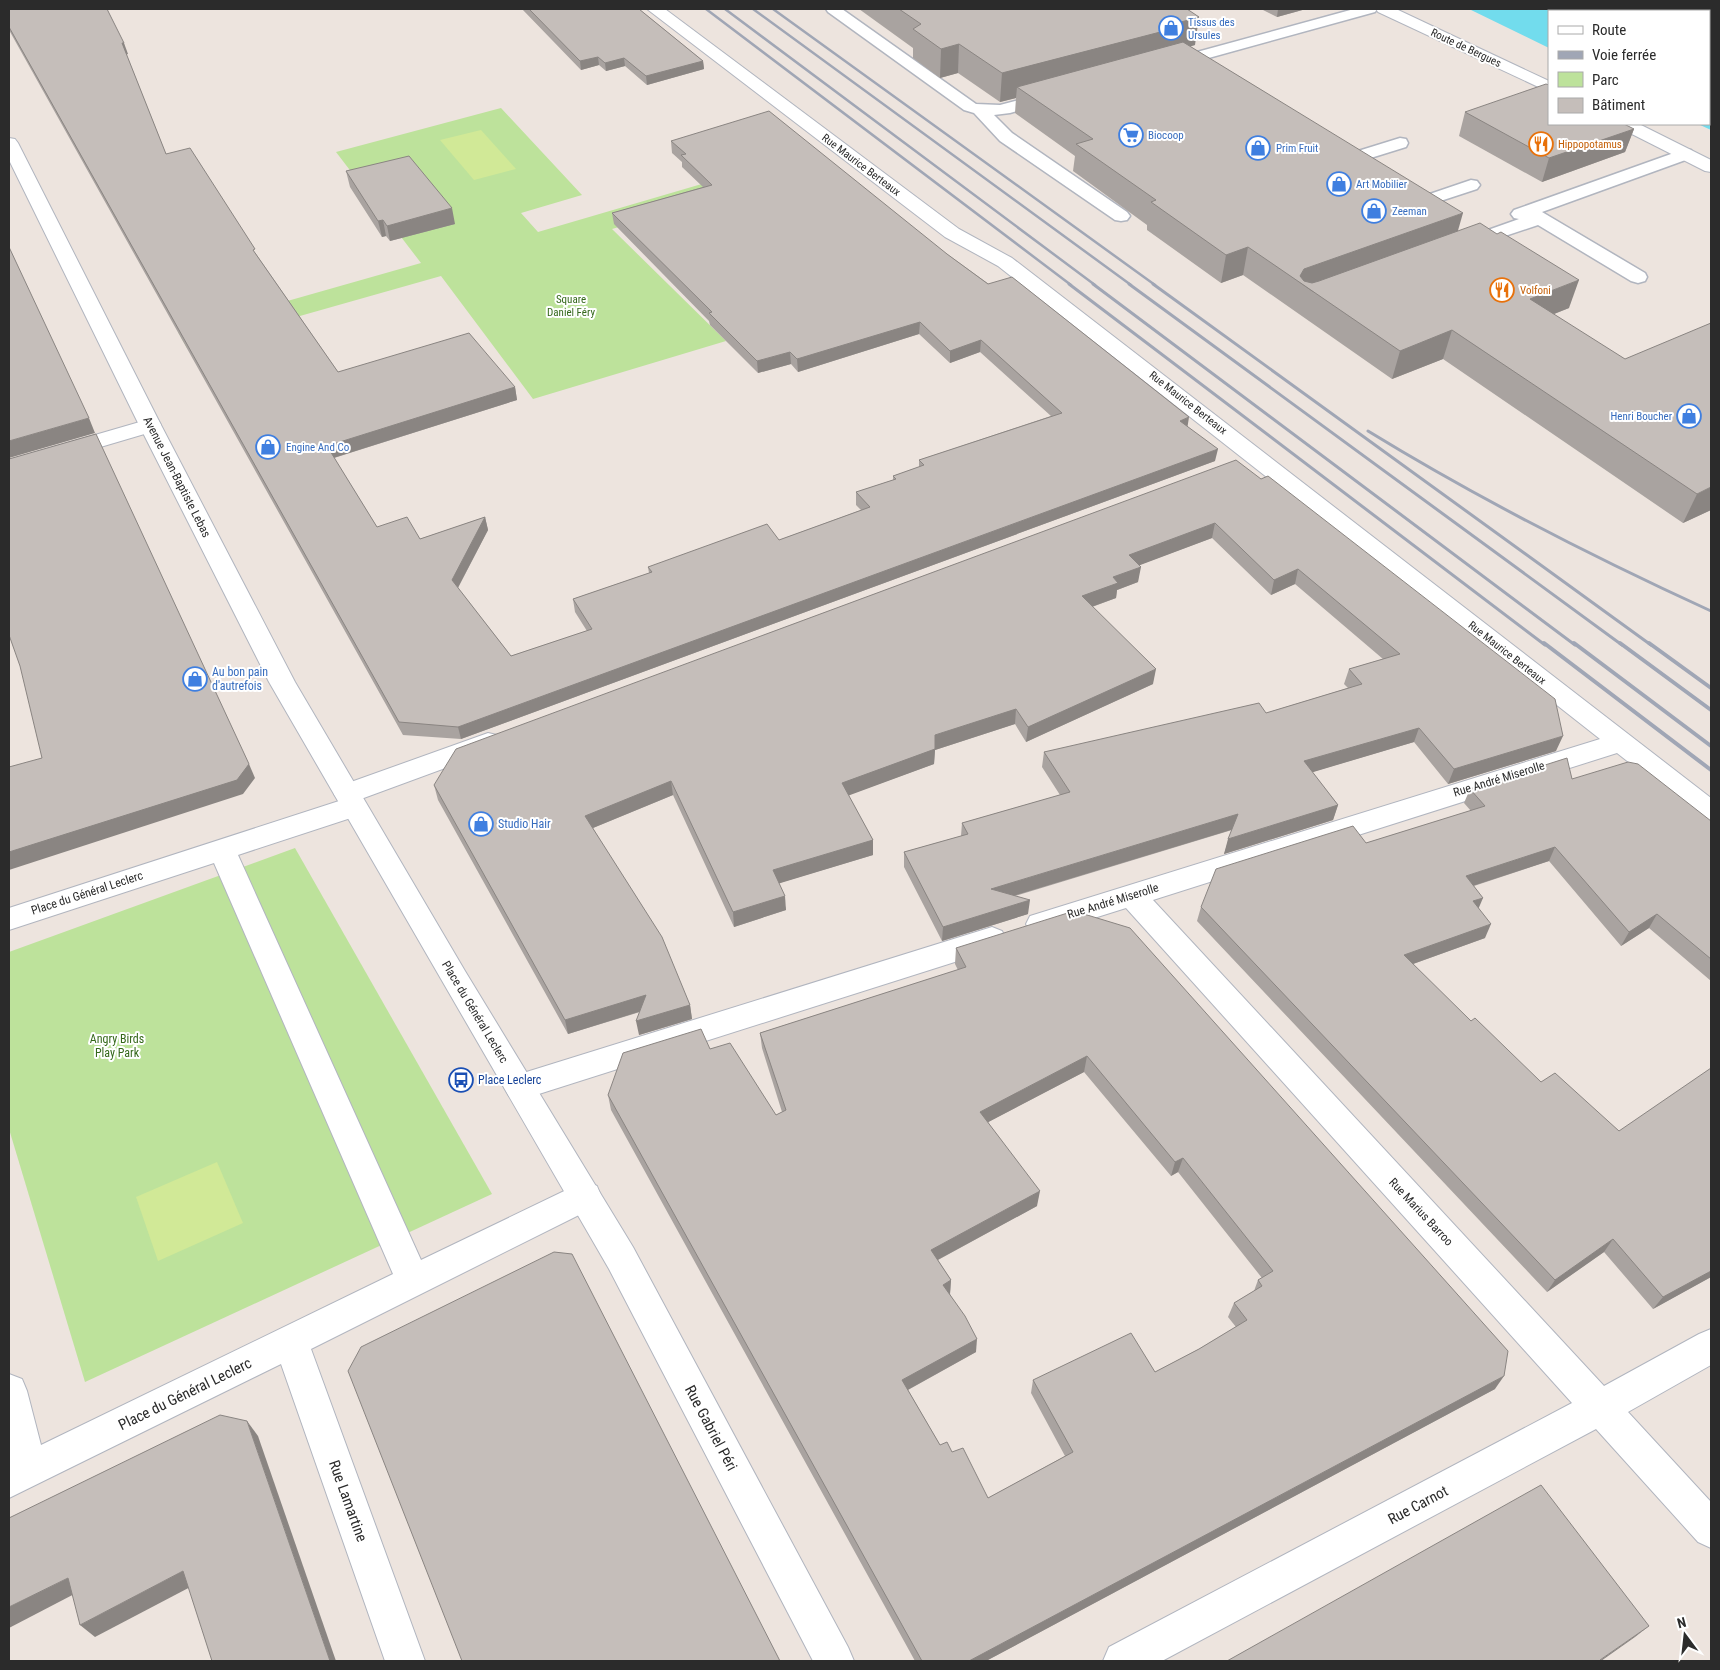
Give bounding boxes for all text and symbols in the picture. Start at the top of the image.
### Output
legend [1548,10,1710,125]
shop icon: Tissus des Ursules [1158,15,1184,41]
place label: Tissus des Ursules [1188,16,1235,42]
text: Route [1592,21,1626,39]
street label: Route de Bergues [1429,26,1503,70]
text: Voie ferrée [1592,46,1656,64]
text: Parc [1592,71,1619,89]
text: Bâtiment [1592,96,1645,114]
supermarket icon: Biocoop [1118,122,1144,148]
place label: Biocoop [1148,129,1184,142]
street label: Rue Maurice Berteaux [819,131,903,199]
restaurant icon: Hippopotamus [1528,131,1554,157]
shop icon: Prim Fruit [1245,135,1271,161]
place label: Hippopotamus [1558,138,1622,151]
place label: Prim Fruit [1276,142,1318,155]
shop icon: Art Mobilier [1326,171,1352,197]
place label: Art Mobilier [1356,178,1408,191]
shop icon: Zeeman [1361,198,1387,224]
place label: Zeeman [1392,205,1427,218]
restaurant icon: Volfoni [1489,277,1515,303]
place label: Volfoni [1520,284,1551,297]
park label: Square Daniel Féry [547,293,595,319]
street label: Rue Maurice Berteaux [1147,369,1230,437]
shop icon: Henri Boucher [1676,403,1702,429]
place label: Henri Boucher [1611,410,1673,423]
street label: Avenue Jean-Baptiste Lebas [140,414,214,540]
shop icon: Engine And Co [255,434,281,460]
place label: Engine And Co [286,441,350,454]
street label: Rue Maurice Berteaux [1466,619,1549,687]
place label: Au bon pain d'autrefois [212,665,268,693]
shop icon: Au bon pain d'autrefois [182,666,208,692]
street label: Rue André Miserolle [1452,758,1547,800]
shop icon: Studio Hair [468,811,494,837]
place label: Studio Hair [498,817,551,831]
street label: Place du Général Leclerc [29,868,145,918]
street label: Rue André Miserolle [1066,880,1161,922]
street label: Place du Général Leclerc [439,958,511,1066]
park label: Angry Birds Play Park [90,1032,144,1060]
bus stop icon: Place Leclerc [448,1067,474,1093]
place label: Place Leclerc [478,1073,542,1087]
street label: Rue Marius Barroo [1386,1175,1456,1249]
street label: Place du Général Leclerc [115,1354,255,1434]
street label: Rue Gabriel Péri [681,1382,741,1474]
street label: Rue Lamartine [325,1458,371,1544]
street label: Rue Carnot [1385,1482,1451,1528]
north arrow [1660,1610,1710,1660]
text: N [1675,1614,1688,1631]

